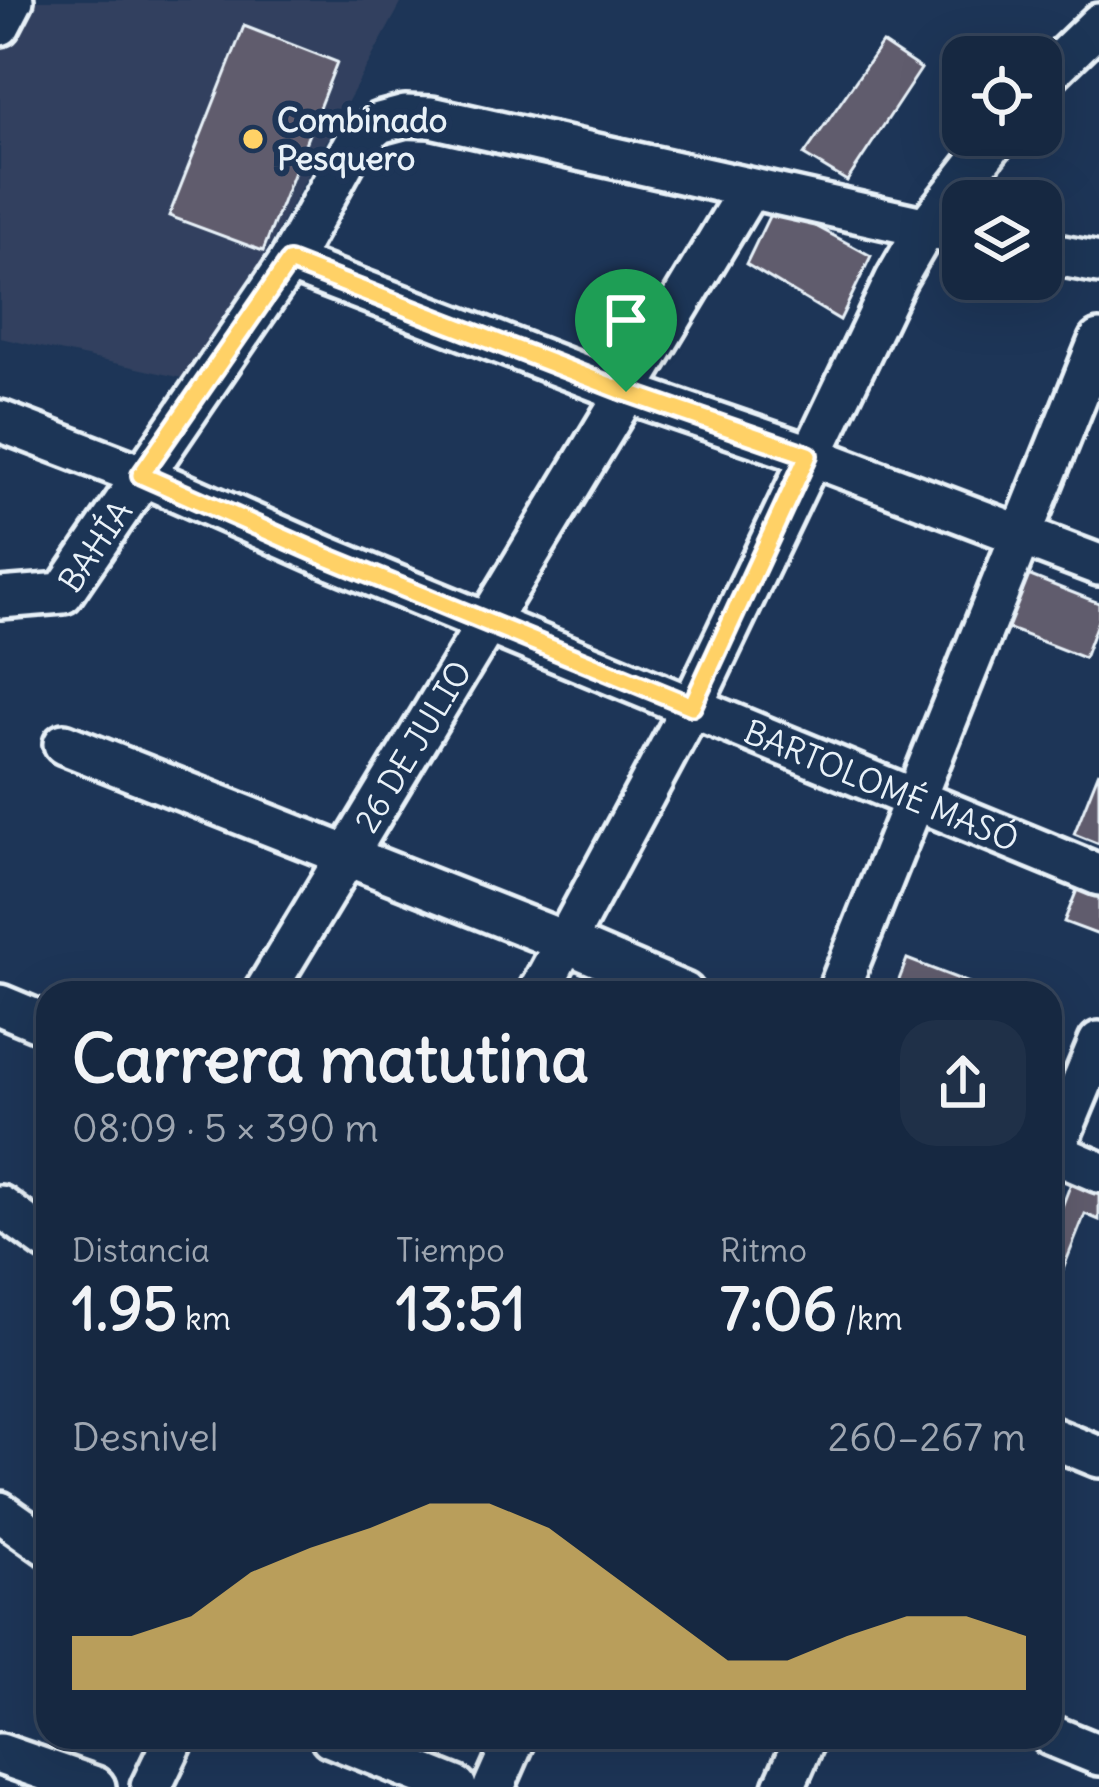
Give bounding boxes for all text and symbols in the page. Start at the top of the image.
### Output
map controls [942,36,1062,300]
button: locate [942,36,1062,156]
place label: Combinado Pesquero [277,99,447,179]
marker: Combinado Pesquero [240,126,266,152]
button: layers [942,180,1062,300]
pin [575,269,677,392]
icon: arrive [593,287,659,353]
street label: BAHÍA [49,492,141,600]
street label: 26 DE JULIO [345,653,481,840]
street label: BARTOLOMÉ MASÓ [738,710,1025,861]
text: Carrera matutina [72,1017,589,1100]
button: share [900,1020,1026,1146]
text: 08:09 · 5 × 390 m [72,1104,379,1153]
text: Distancia [72,1229,210,1271]
text: Tiempo [396,1229,505,1271]
text: Ritmo [720,1229,807,1271]
text: 1.95 [72,1271,177,1346]
text: 13:51 [396,1271,526,1346]
text: 7:06 [720,1271,837,1346]
text: km [177,1297,231,1339]
text: /km [837,1297,903,1339]
text: Desnivel [72,1413,218,1462]
text: 260–267 m [828,1413,1026,1462]

